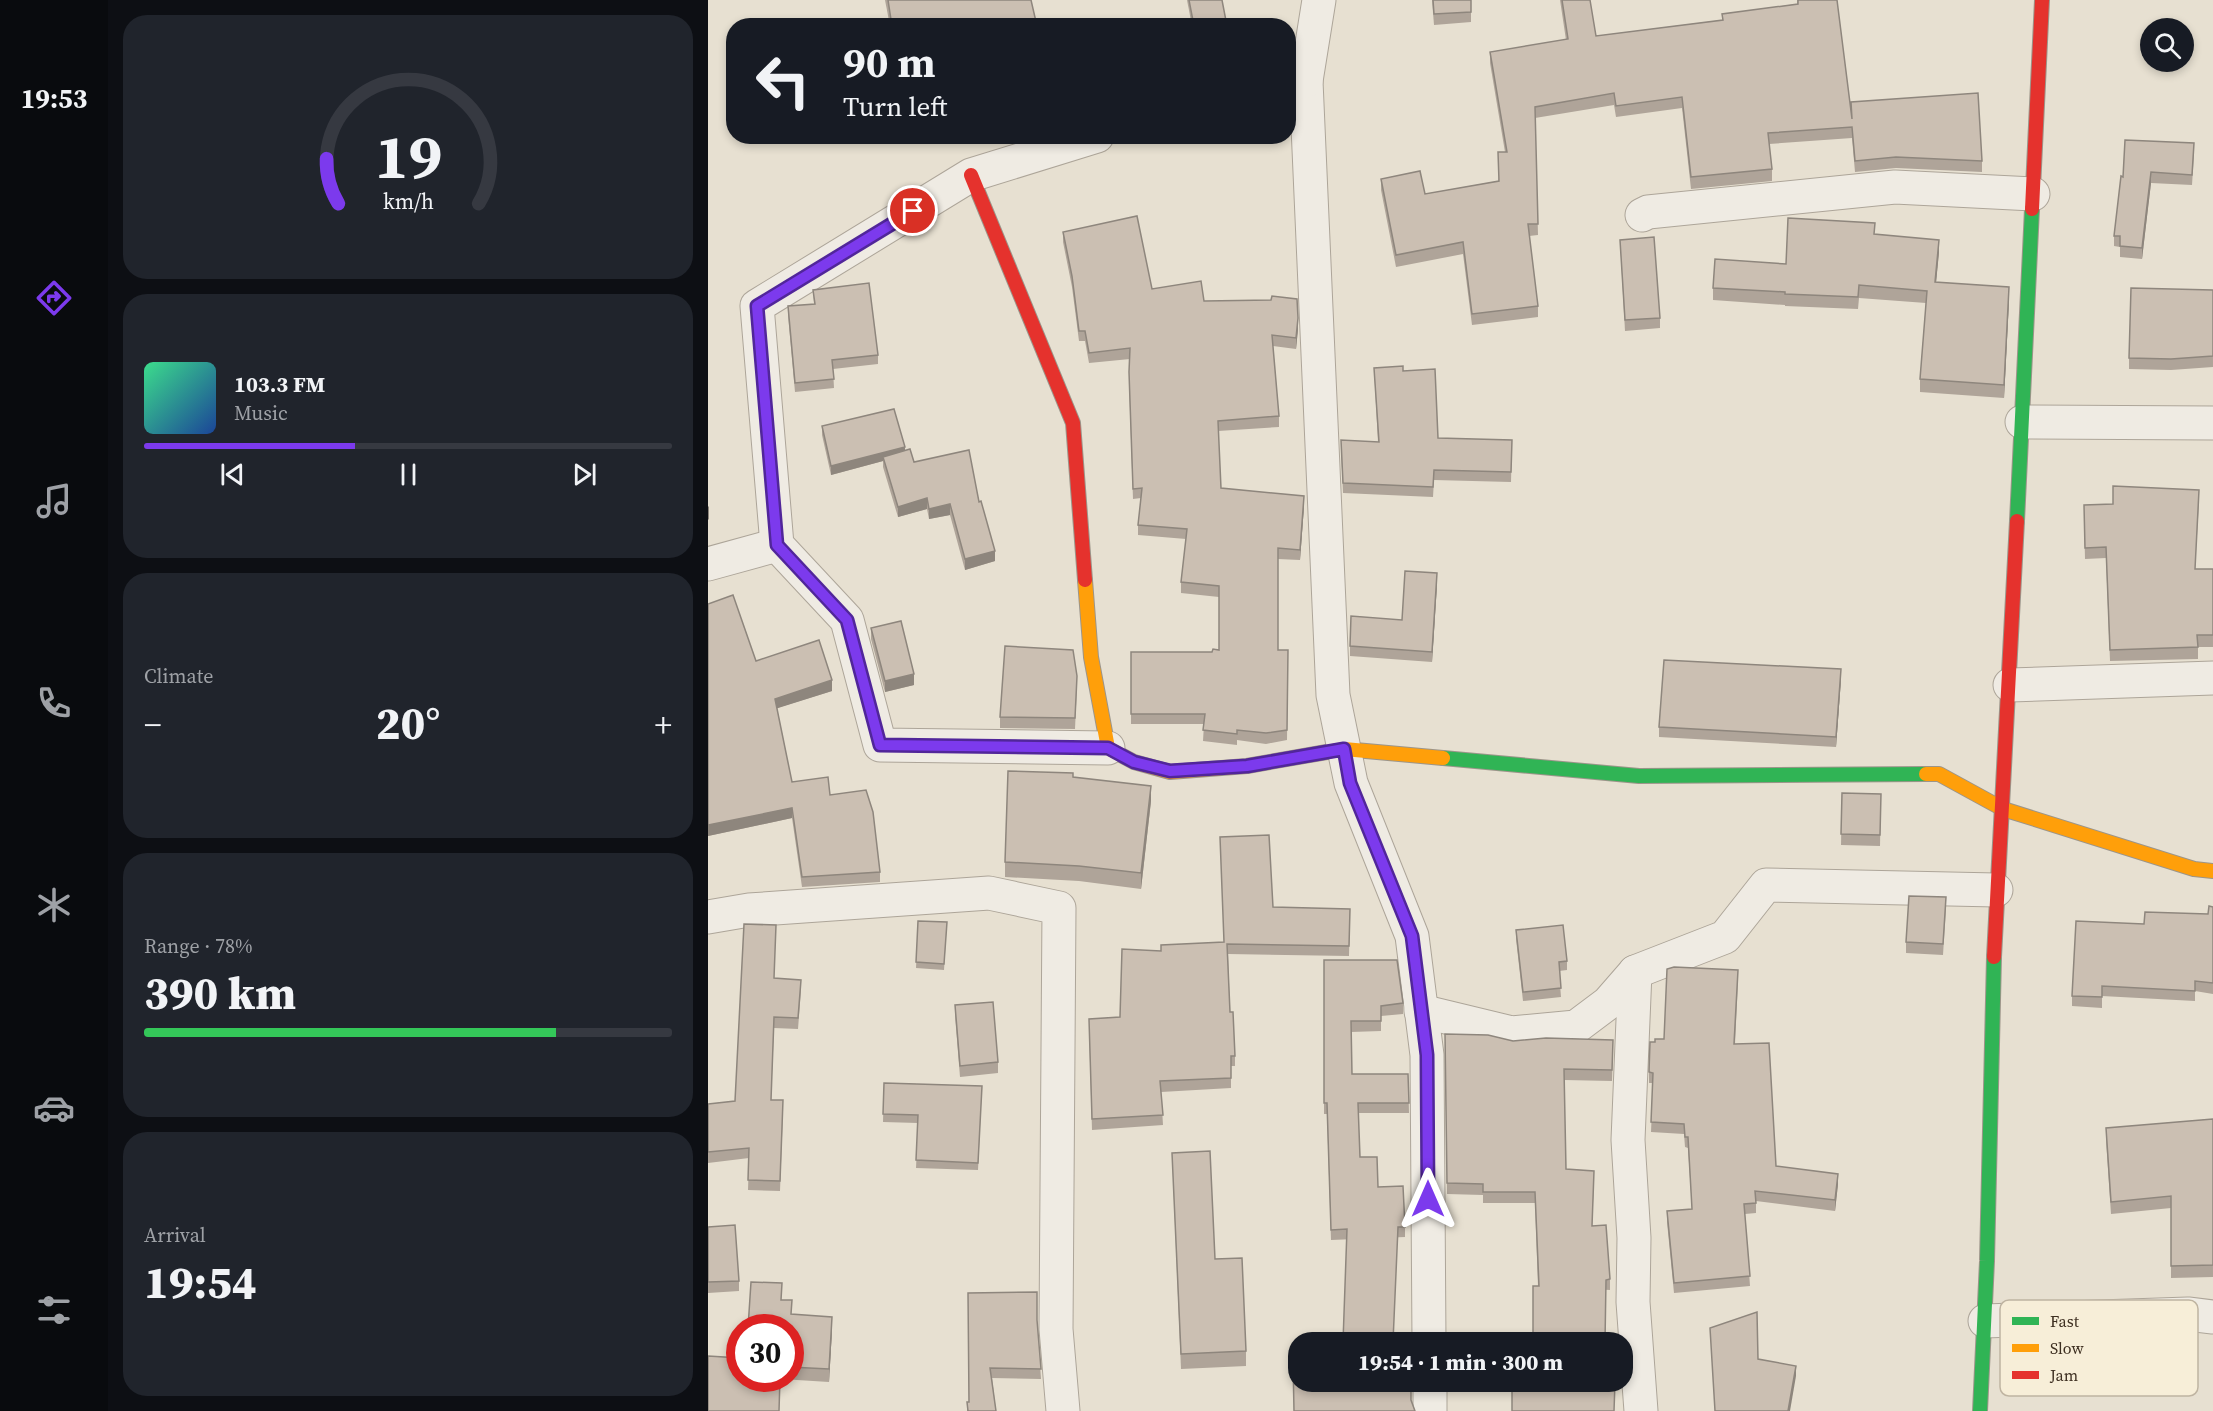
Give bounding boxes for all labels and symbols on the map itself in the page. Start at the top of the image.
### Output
pin [887,185,938,236]
position arrow [1396,1167,1460,1231]
legend [2000,1300,2198,1396]
text: Fast [2050,1310,2080,1332]
speed limit sign: 30 [726,1314,804,1392]
text: Slow [2050,1337,2085,1359]
text: Jam [2049,1364,2078,1386]

